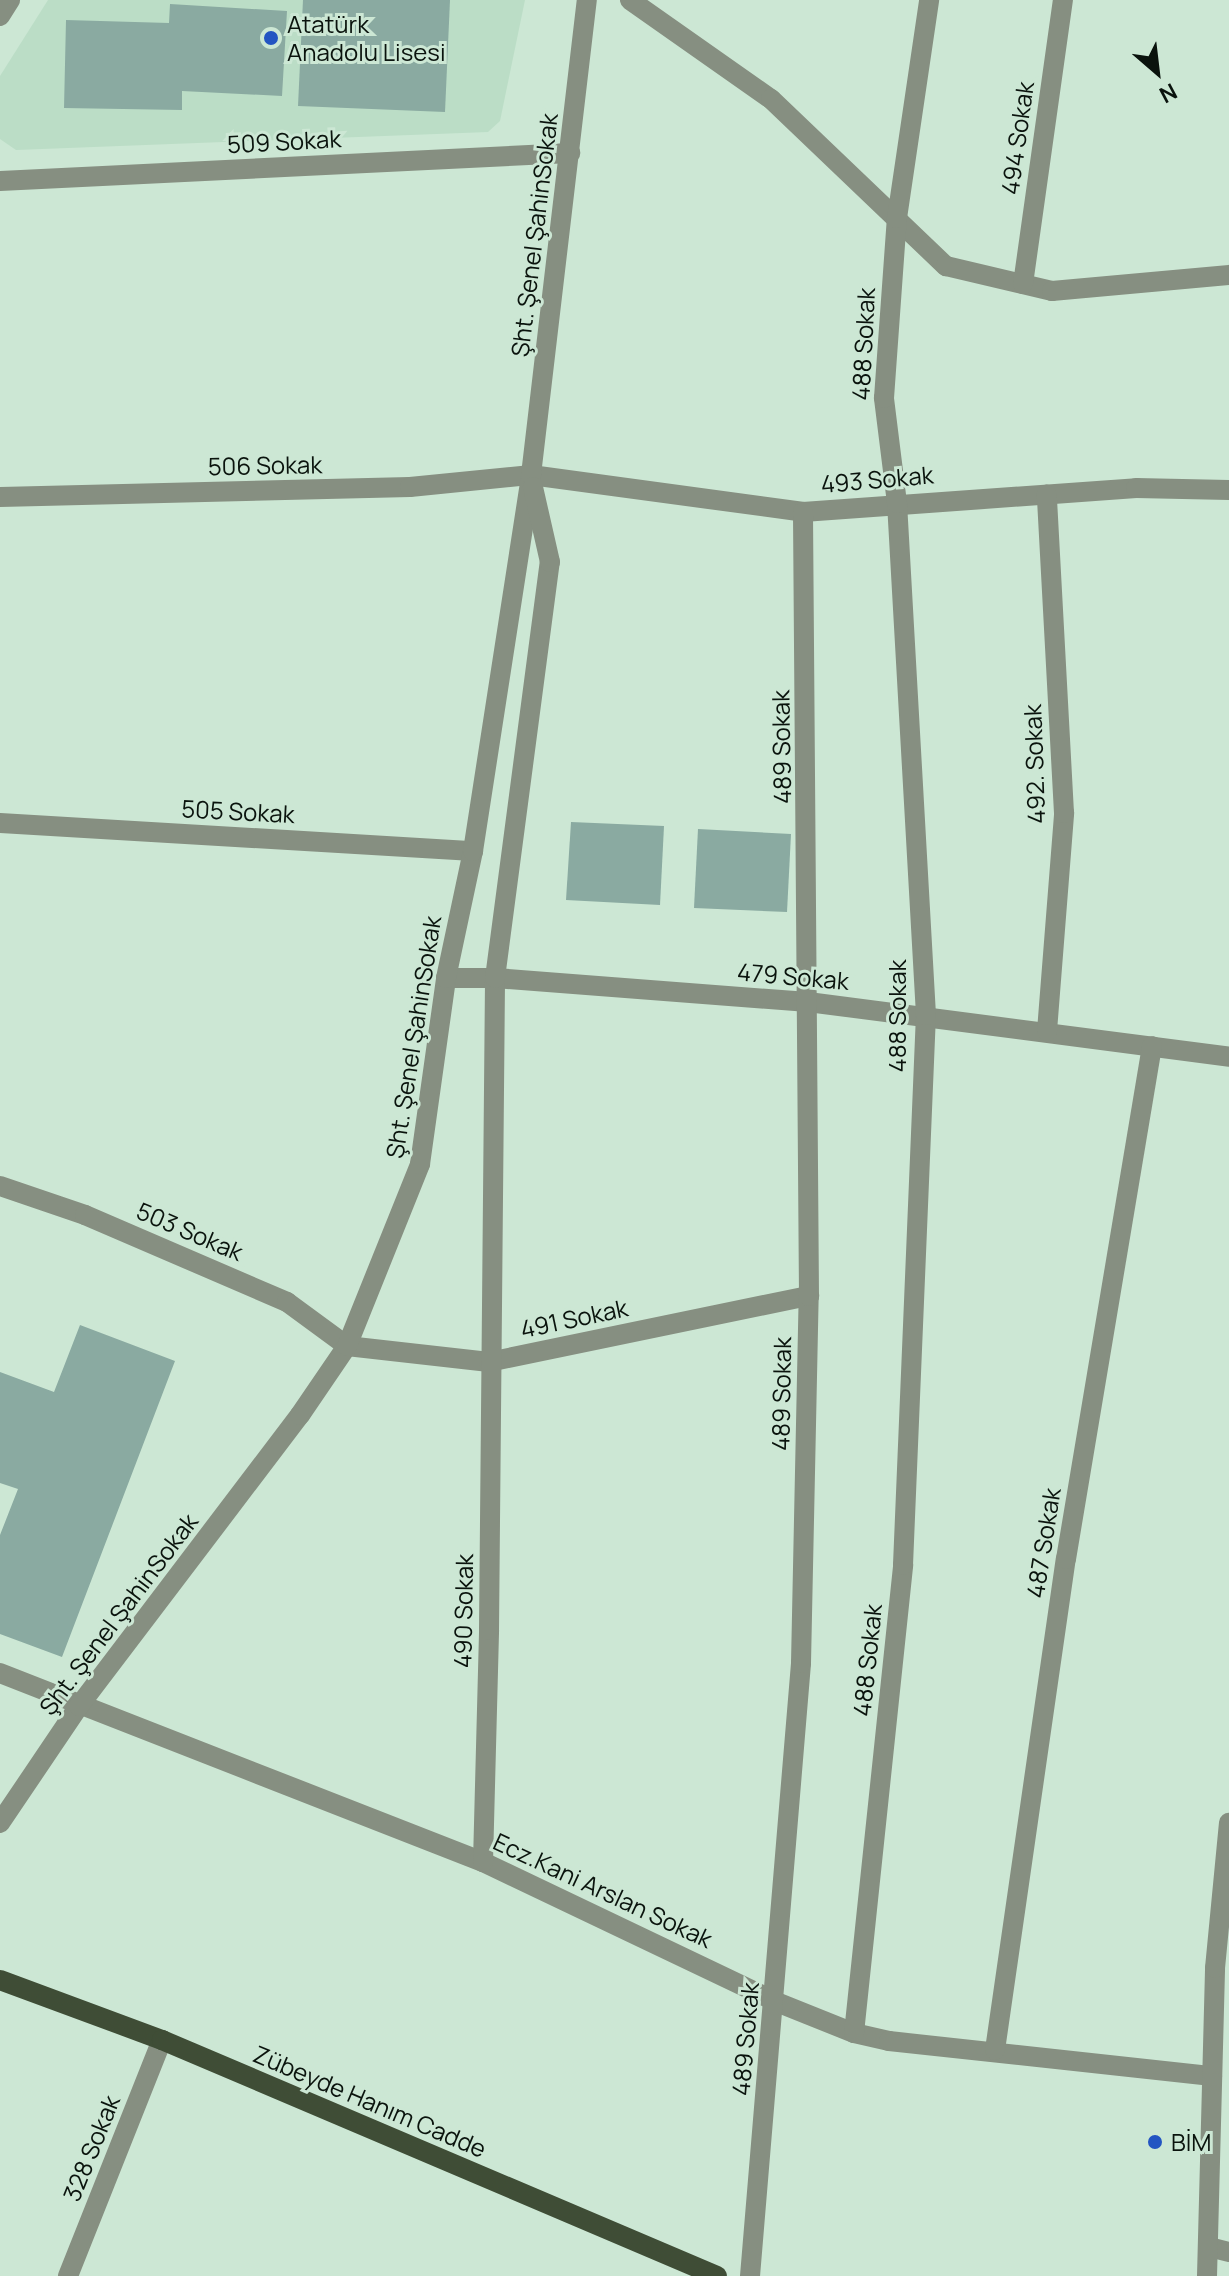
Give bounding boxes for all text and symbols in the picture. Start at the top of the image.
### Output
place label: Atatürk Anadolu Lisesi [287,10,446,66]
marker: Atatürk Anadolu Lisesi [262,29,280,47]
north arrow [1117,32,1197,112]
text: N [1154,76,1182,110]
street label: 494 Sokak [995,80,1039,196]
street label: Şht. Şenel ŞahinSokak [505,112,563,358]
street label: 509 Sokak [226,124,342,158]
street label: 488 Sokak [846,287,880,401]
street label: 506 Sokak [208,450,322,480]
street label: 493 Sokak [819,460,935,498]
street label: 489 Sokak [766,690,796,804]
street label: 492. Sokak [1018,704,1050,824]
street label: 505 Sokak [181,794,295,828]
street label: Şht. Şenel ŞahinSokak [380,914,446,1160]
street label: 479 Sokak [736,957,850,995]
street label: 488 Sokak [883,960,911,1072]
street label: 503 Sokak [133,1196,247,1266]
street label: 491 Sokak [518,1293,630,1343]
street label: 489 Sokak [766,1337,796,1451]
street label: 487 Sokak [1020,1486,1066,1600]
street label: Şht. Şenel ŞahinSokak [33,1508,203,1720]
street label: 490 Sokak [448,1554,478,1668]
street label: 488 Sokak [847,1602,887,1718]
street label: Ecz.Kani Arslan Sokak [489,1827,717,1953]
street label: 489 Sokak [726,1981,764,2097]
street label: Zübeyde Hanım Cadde [249,2039,491,2163]
street label: 328 Sokak [57,2091,125,2205]
place label: BİM [1171,2128,1211,2156]
marker: BİM [1146,2133,1164,2151]

